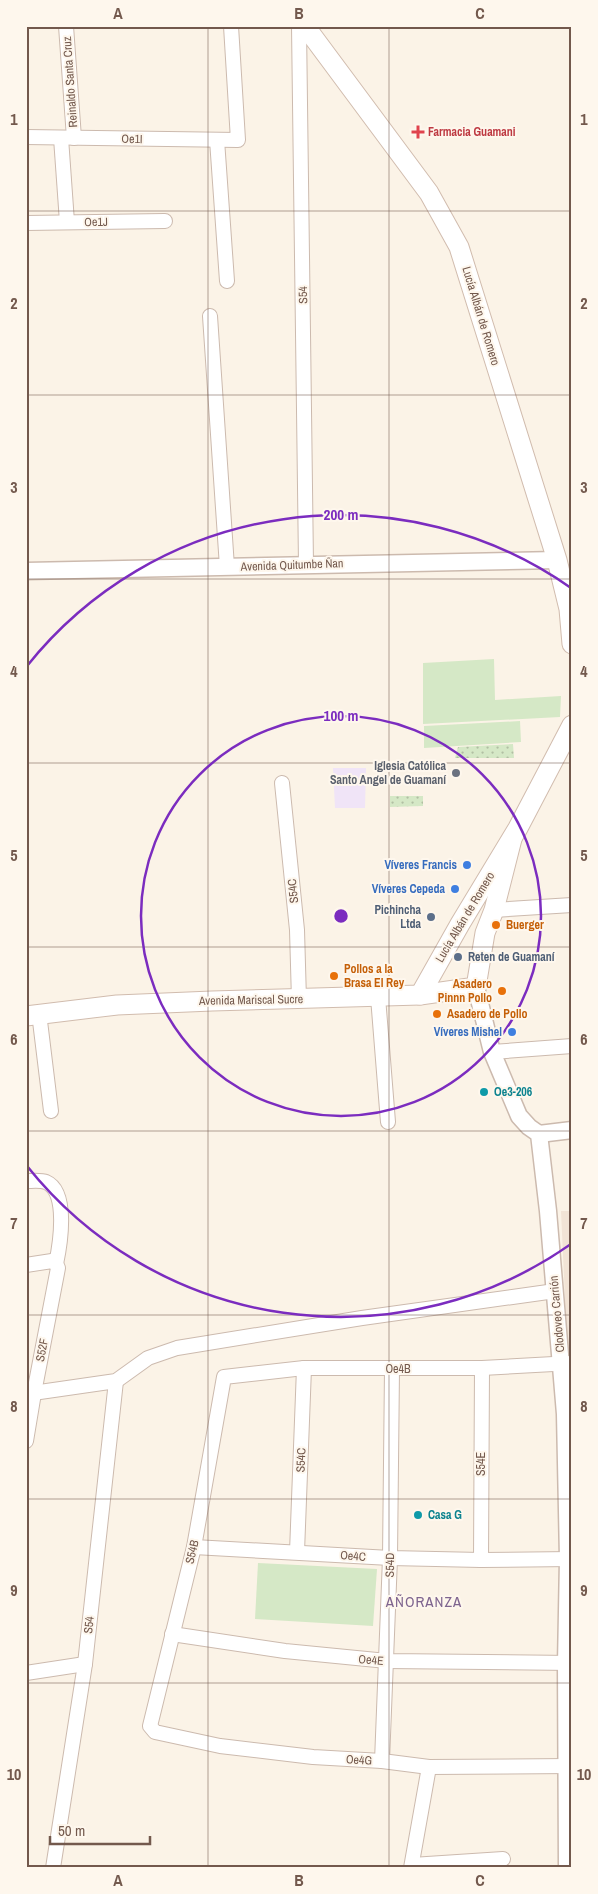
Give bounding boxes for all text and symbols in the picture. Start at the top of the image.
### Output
text: A [113,2,123,24]
text: B [294,2,304,24]
text: C [475,2,485,24]
street label: Reinaldo Santa Cruz [59,36,81,128]
text: 1 [10,108,18,130]
text: 1 [580,108,588,130]
place label: Farmacia Guamani [428,124,516,140]
marker: Farmacia Guamani [412,126,424,138]
street label: Oe1I [121,131,143,147]
street label: Oe1J [84,214,108,230]
street label: Lucía Albán de Romero [458,264,504,368]
street label: S54 [295,286,311,304]
text: 2 [10,292,18,314]
text: 2 [580,292,588,314]
text: 3 [10,476,18,498]
text: 3 [580,476,588,498]
text: 200 m [324,504,358,525]
street label: Avenida Quitumbe Ñan [239,555,344,575]
text: 4 [10,660,18,682]
text: 4 [580,660,588,682]
text: 100 m [324,705,358,726]
place label: Iglesia Católica Santo Angel de Guamaní [330,758,447,788]
marker: Iglesia Católica Santo Angel de Guamaní [450,767,462,779]
text: 5 [10,844,18,866]
text: 5 [580,844,588,866]
place label: Víveres Francis [384,857,458,873]
marker: Víveres Francis [461,859,473,871]
street label: Lucía Albán de Romero [432,869,498,965]
street label: S54C [284,878,302,904]
place label: Víveres Cepeda [372,881,446,897]
marker: Víveres Cepeda [449,883,461,895]
place label: Pichincha Ltda [375,902,422,932]
centre of rings [332,907,350,925]
marker: Pichincha Ltda [425,911,437,923]
place label: Buerger [506,917,544,933]
marker: Buerger [490,919,502,931]
place label: Reten de Guamaní [468,949,556,965]
marker: Reten de Guamaní [452,951,464,963]
place label: Pollos a la Brasa El Rey [344,961,405,991]
marker: Pollos a la Brasa El Rey [328,970,340,982]
place label: Asadero Pinnn Pollo [438,976,492,1006]
marker: Asadero Pinnn Pollo [496,985,508,997]
street label: Avenida Mariscal Sucre [198,991,303,1009]
place label: Asadero de Pollo [447,1006,527,1022]
marker: Asadero de Pollo [431,1008,443,1020]
place label: Víveres Mishel [434,1024,502,1040]
marker: Víveres Mishel [506,1026,518,1038]
text: 6 [10,1028,18,1050]
text: 6 [580,1028,588,1050]
place label: Oe3-206 [494,1084,533,1100]
marker: Oe3-206 [478,1086,490,1098]
text: 7 [10,1212,18,1234]
text: 7 [580,1212,588,1234]
street label: Clodoveo Carrión [546,1275,568,1353]
street label: S52F [32,1337,52,1363]
street label: Oe4B [385,1361,411,1377]
text: 8 [10,1395,18,1417]
text: 8 [580,1395,588,1417]
street label: S54C [293,1447,309,1473]
street label: S54E [473,1452,489,1476]
place label: Casa G [428,1507,462,1523]
marker: Casa G [412,1509,424,1521]
street label: S54B [181,1538,203,1566]
street label: Oe4C [340,1547,366,1565]
street label: S54D [382,1553,398,1577]
text: 9 [10,1579,18,1601]
text: 9 [580,1579,588,1601]
district label: AÑORANZA [385,1591,462,1612]
street label: S54 [80,1615,98,1635]
street label: Oe4E [358,1651,384,1669]
street label: Oe4G [345,1751,373,1769]
text: 10 [7,1763,21,1785]
text: 10 [577,1763,591,1785]
scale bar [50,1814,150,1846]
text: 50 m [58,1820,85,1841]
text: A [113,1869,123,1891]
text: B [294,1869,304,1891]
text: C [475,1869,485,1891]

